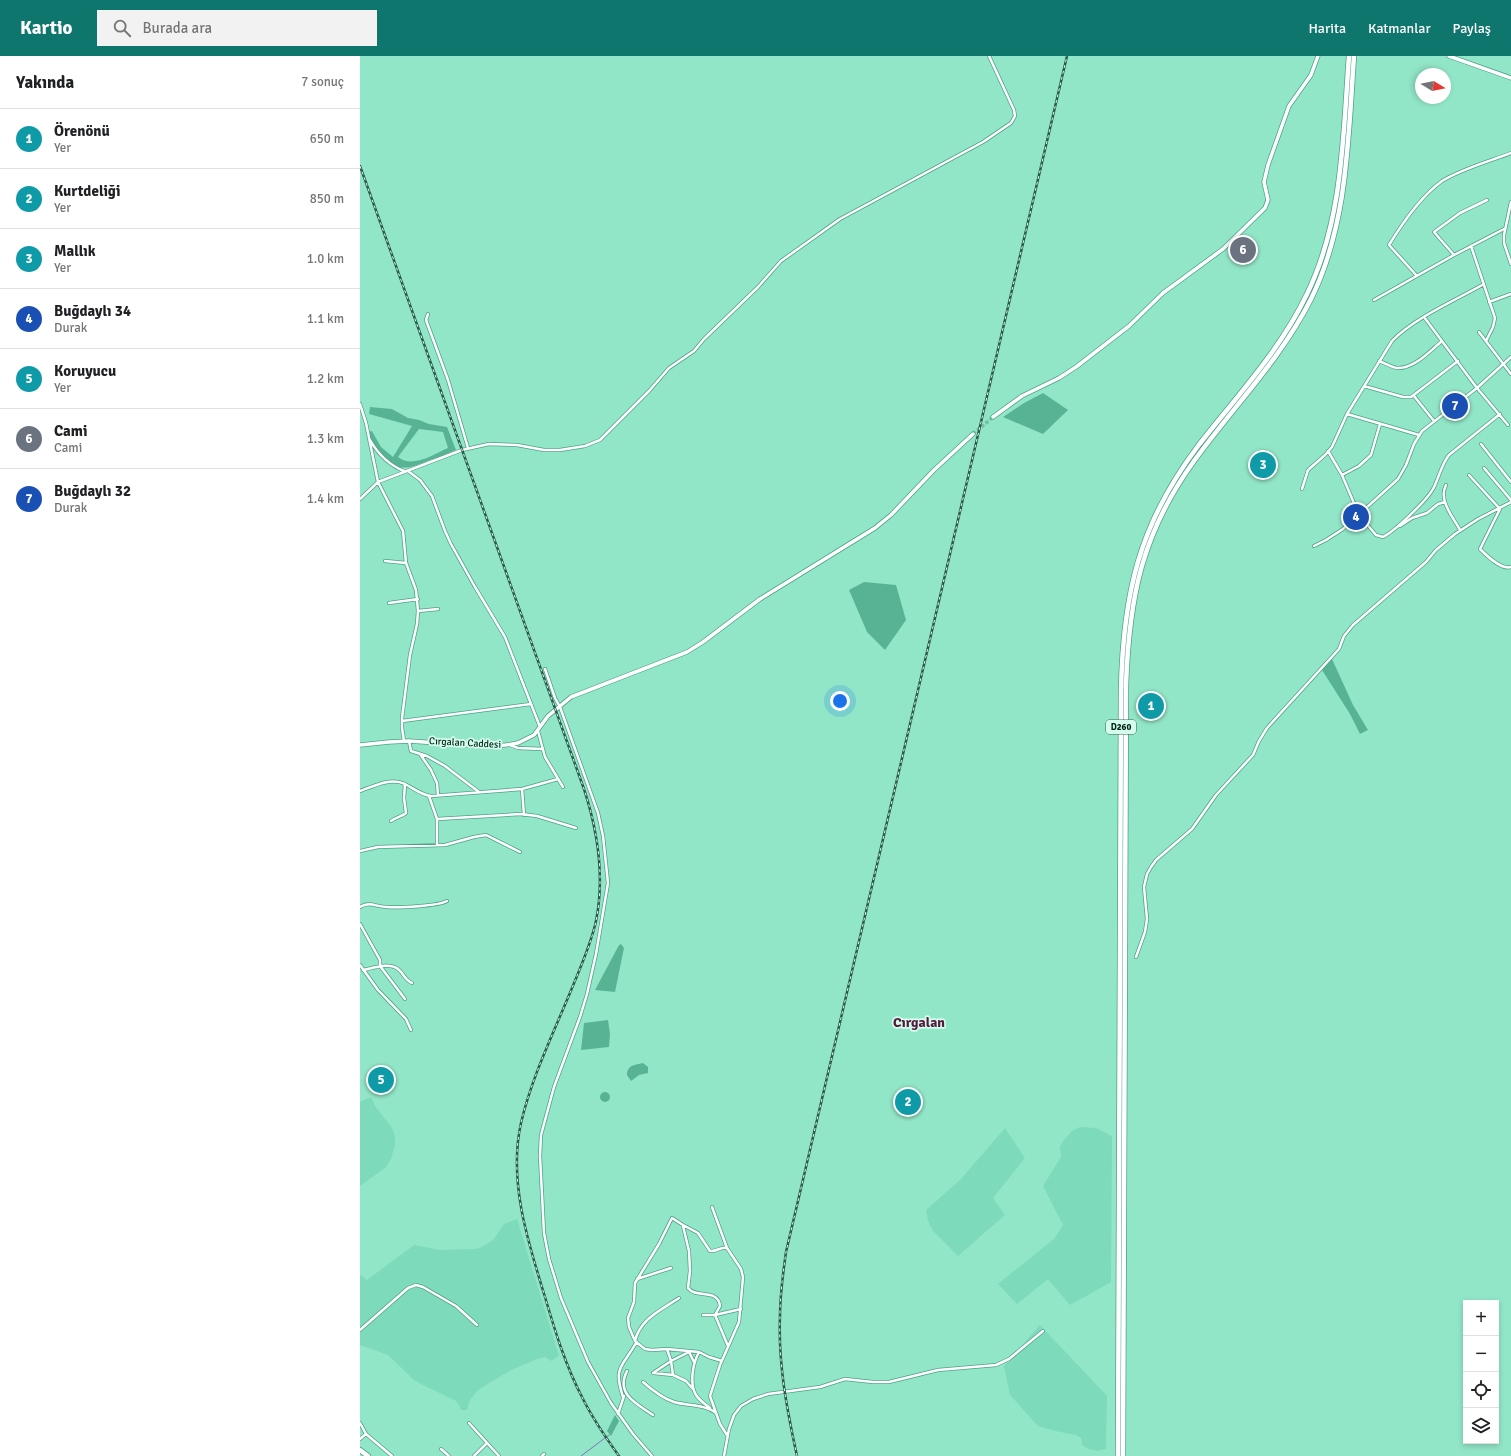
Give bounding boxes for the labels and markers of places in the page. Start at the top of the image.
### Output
pin: 6 [1230,235,1256,265]
pin: 7 [1442,391,1468,421]
pin: 3 [1250,450,1276,480]
pin: 4 [1343,502,1369,532]
pin: 1 [1138,691,1164,721]
pin: 5 [368,1065,394,1095]
pin: 2 [895,1087,921,1117]

